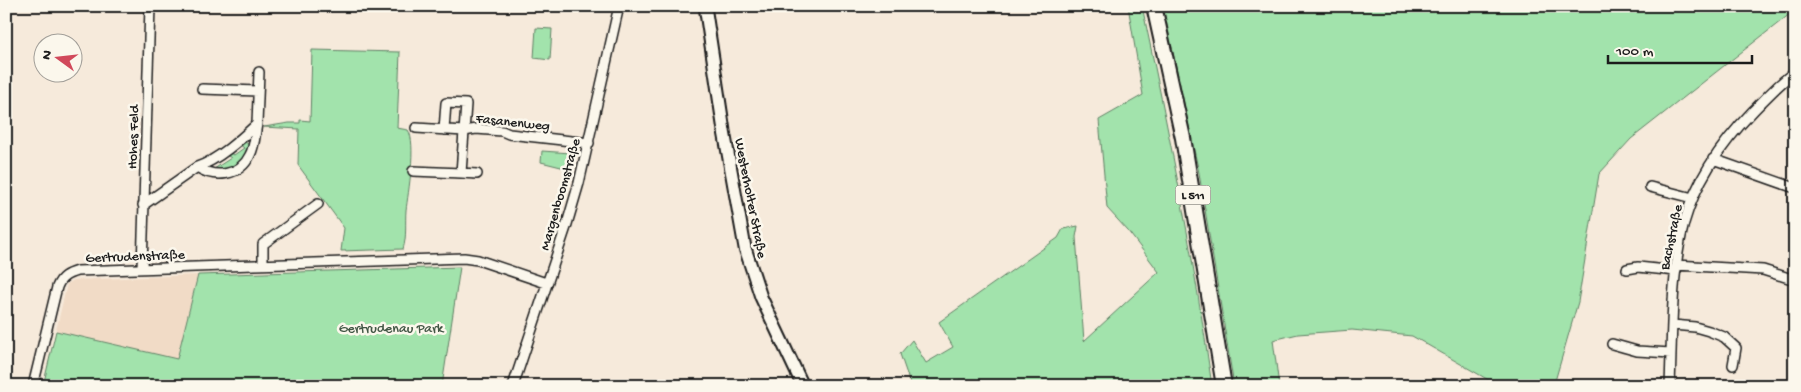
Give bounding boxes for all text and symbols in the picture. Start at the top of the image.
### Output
north arrow [32,32,82,82]
scale bar [1608,32,1752,64]
text: 100 m [1615,43,1654,61]
text: N [38,49,57,62]
street label: Hohes Feld [125,103,144,169]
street label: Fasanenweg [474,111,551,136]
street label: Margenboomstraße [537,136,586,253]
street label: Westerholter Straße [730,137,770,261]
road number: L 511 [1176,186,1210,204]
street label: Bachstraße [1657,202,1688,273]
street label: Gertrudenstraße [85,247,186,268]
park label: Gertrudenau Park [339,321,445,338]

